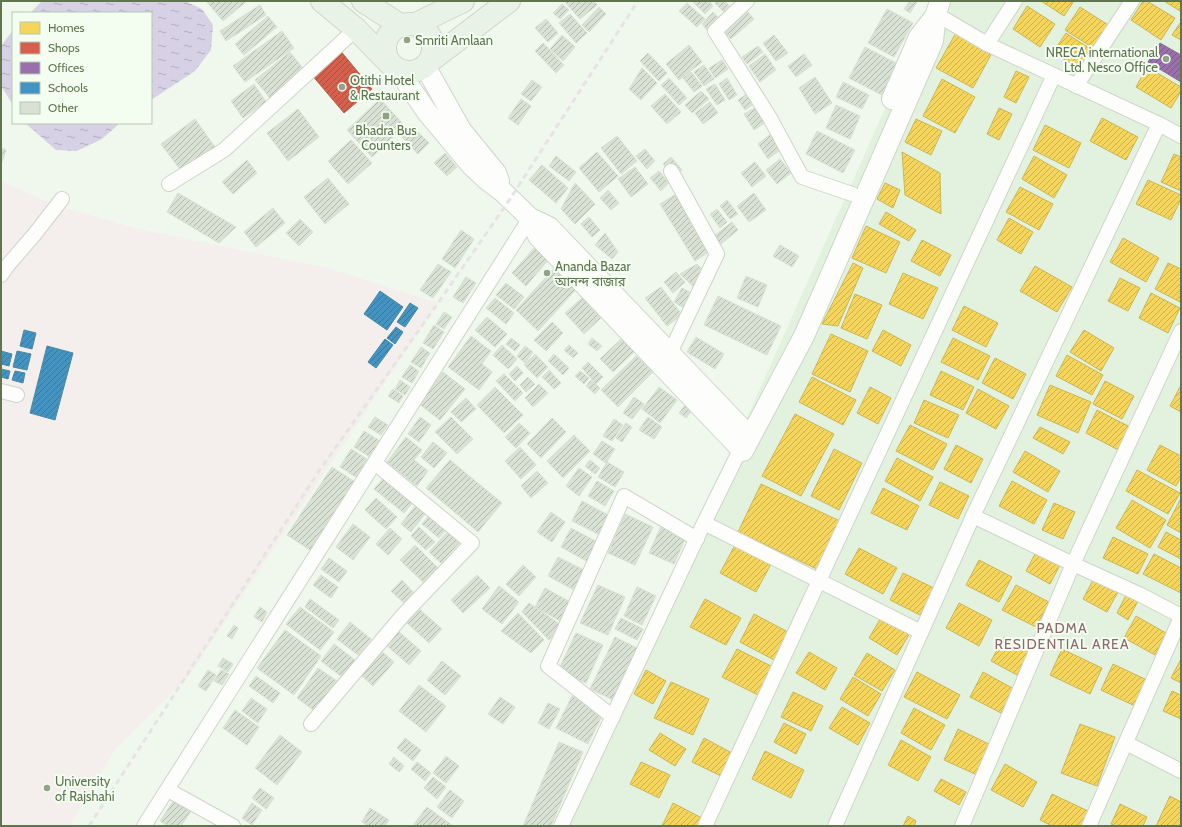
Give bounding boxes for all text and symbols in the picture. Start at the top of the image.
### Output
legend [12,12,152,124]
text: Homes [48,20,85,35]
place label: Smriti Amlaan [415,32,493,48]
marker: Smriti Amlaan [402,35,412,45]
text: Shops [48,40,80,55]
place label: NRECA international Ltd. Nesco Offjce [1046,44,1158,76]
marker: NRECA international Ltd. Nesco Offjce [1161,54,1171,64]
text: Offices [48,60,84,75]
place label: Otithi Hotel & Restaurant [350,72,420,103]
text: Schools [48,80,88,95]
marker: Otithi Hotel & Restaurant [337,82,347,92]
text: Other [48,100,78,115]
marker: Bhadra Bus Counters [381,111,391,121]
place label: Bhadra Bus Counters [355,122,417,153]
place label: Ananda Bazar আনন্দ বাজার [554,258,632,289]
marker: Ananda Bazar আনন্দ বাজার [542,268,552,278]
district label: PADMA RESIDENTIAL AREA [995,619,1130,653]
place label: University of Rajshahi [55,773,115,805]
marker: University of Rajshahi [42,783,52,793]

